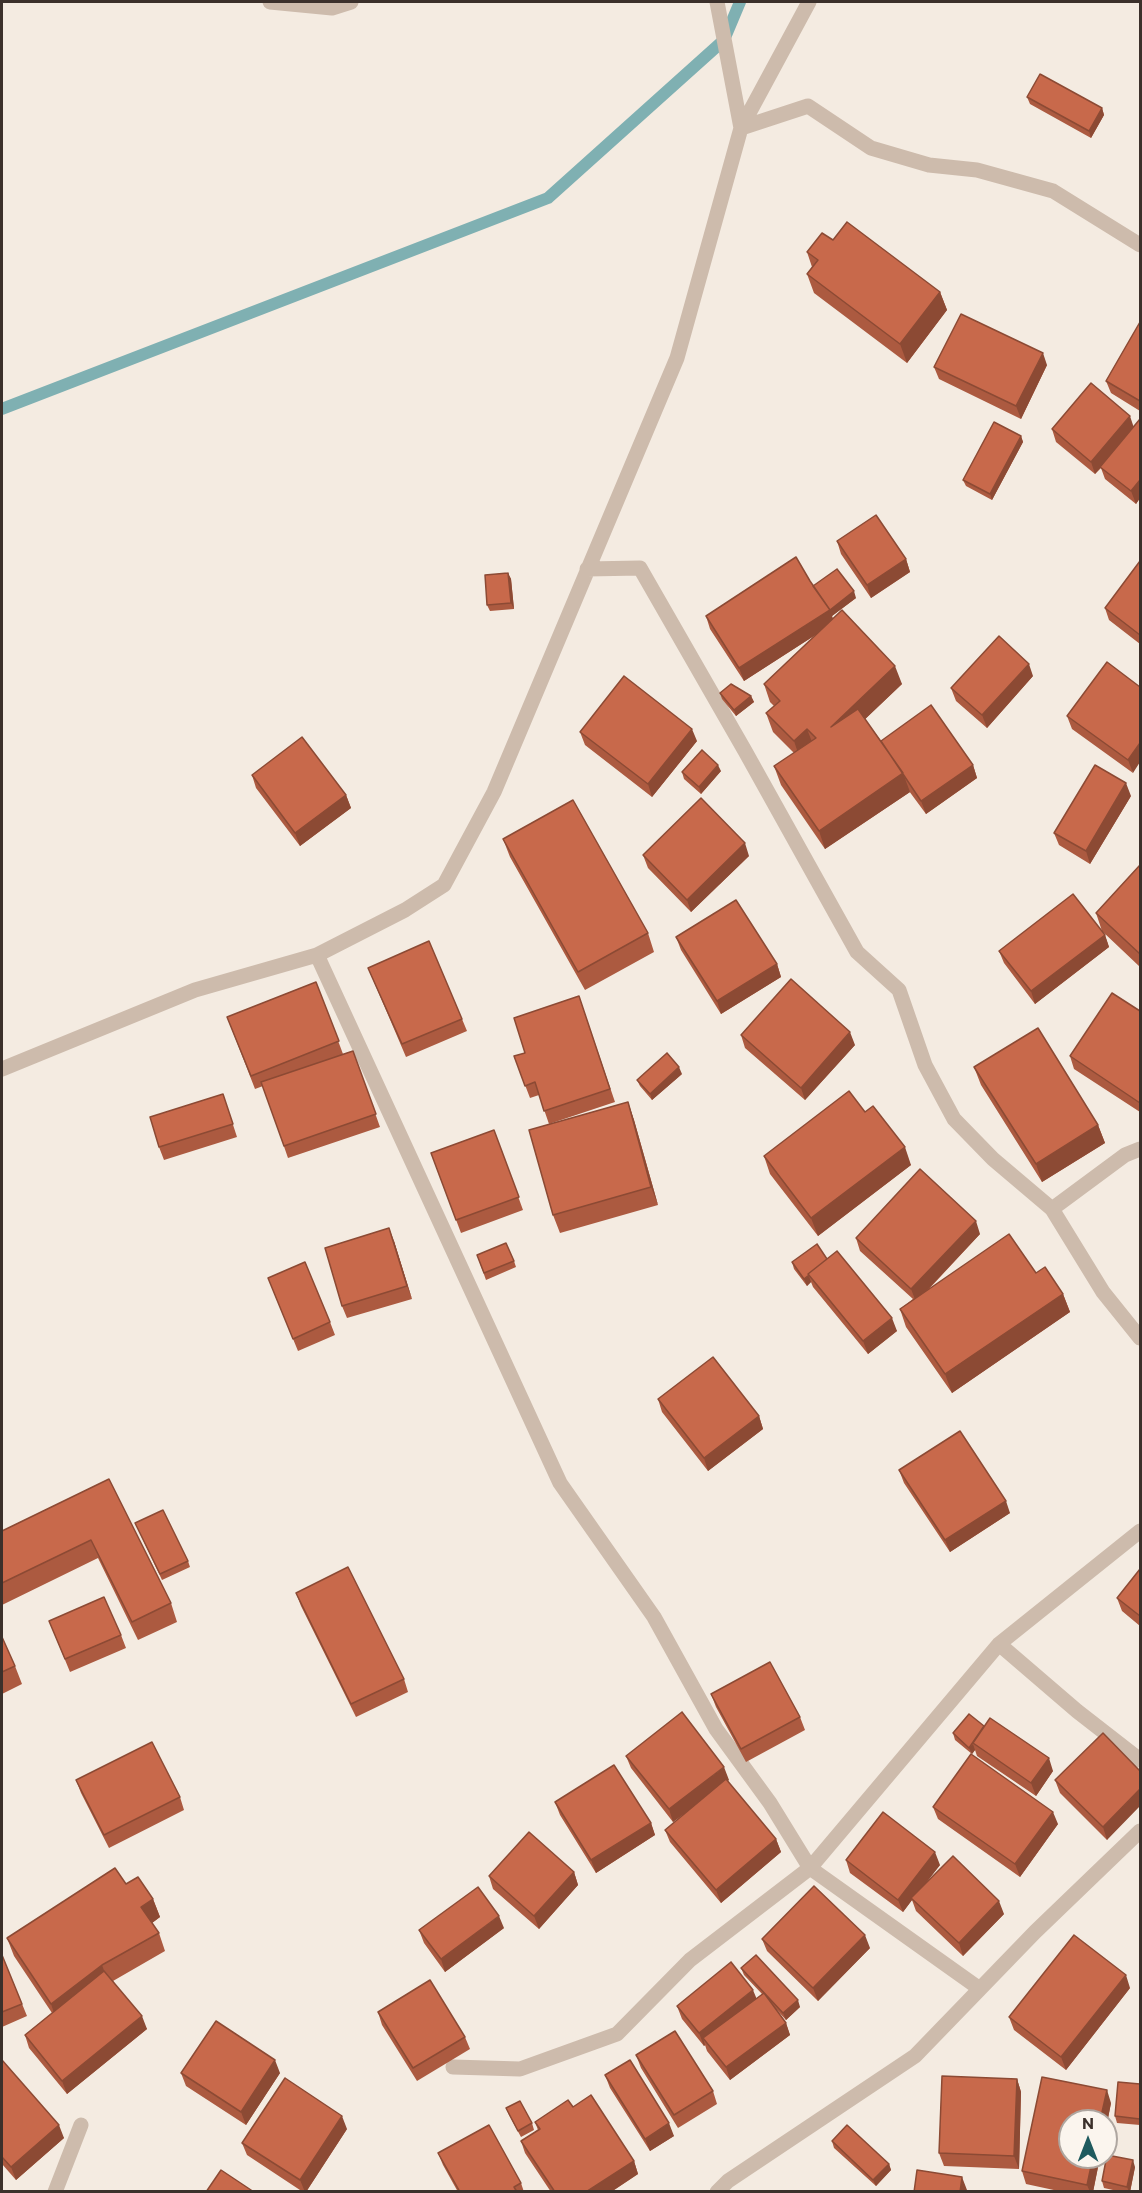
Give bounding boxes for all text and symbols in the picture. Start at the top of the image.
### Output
north arrow [1058,2109,1118,2169]
text: N [1082,2113,1094,2132]

